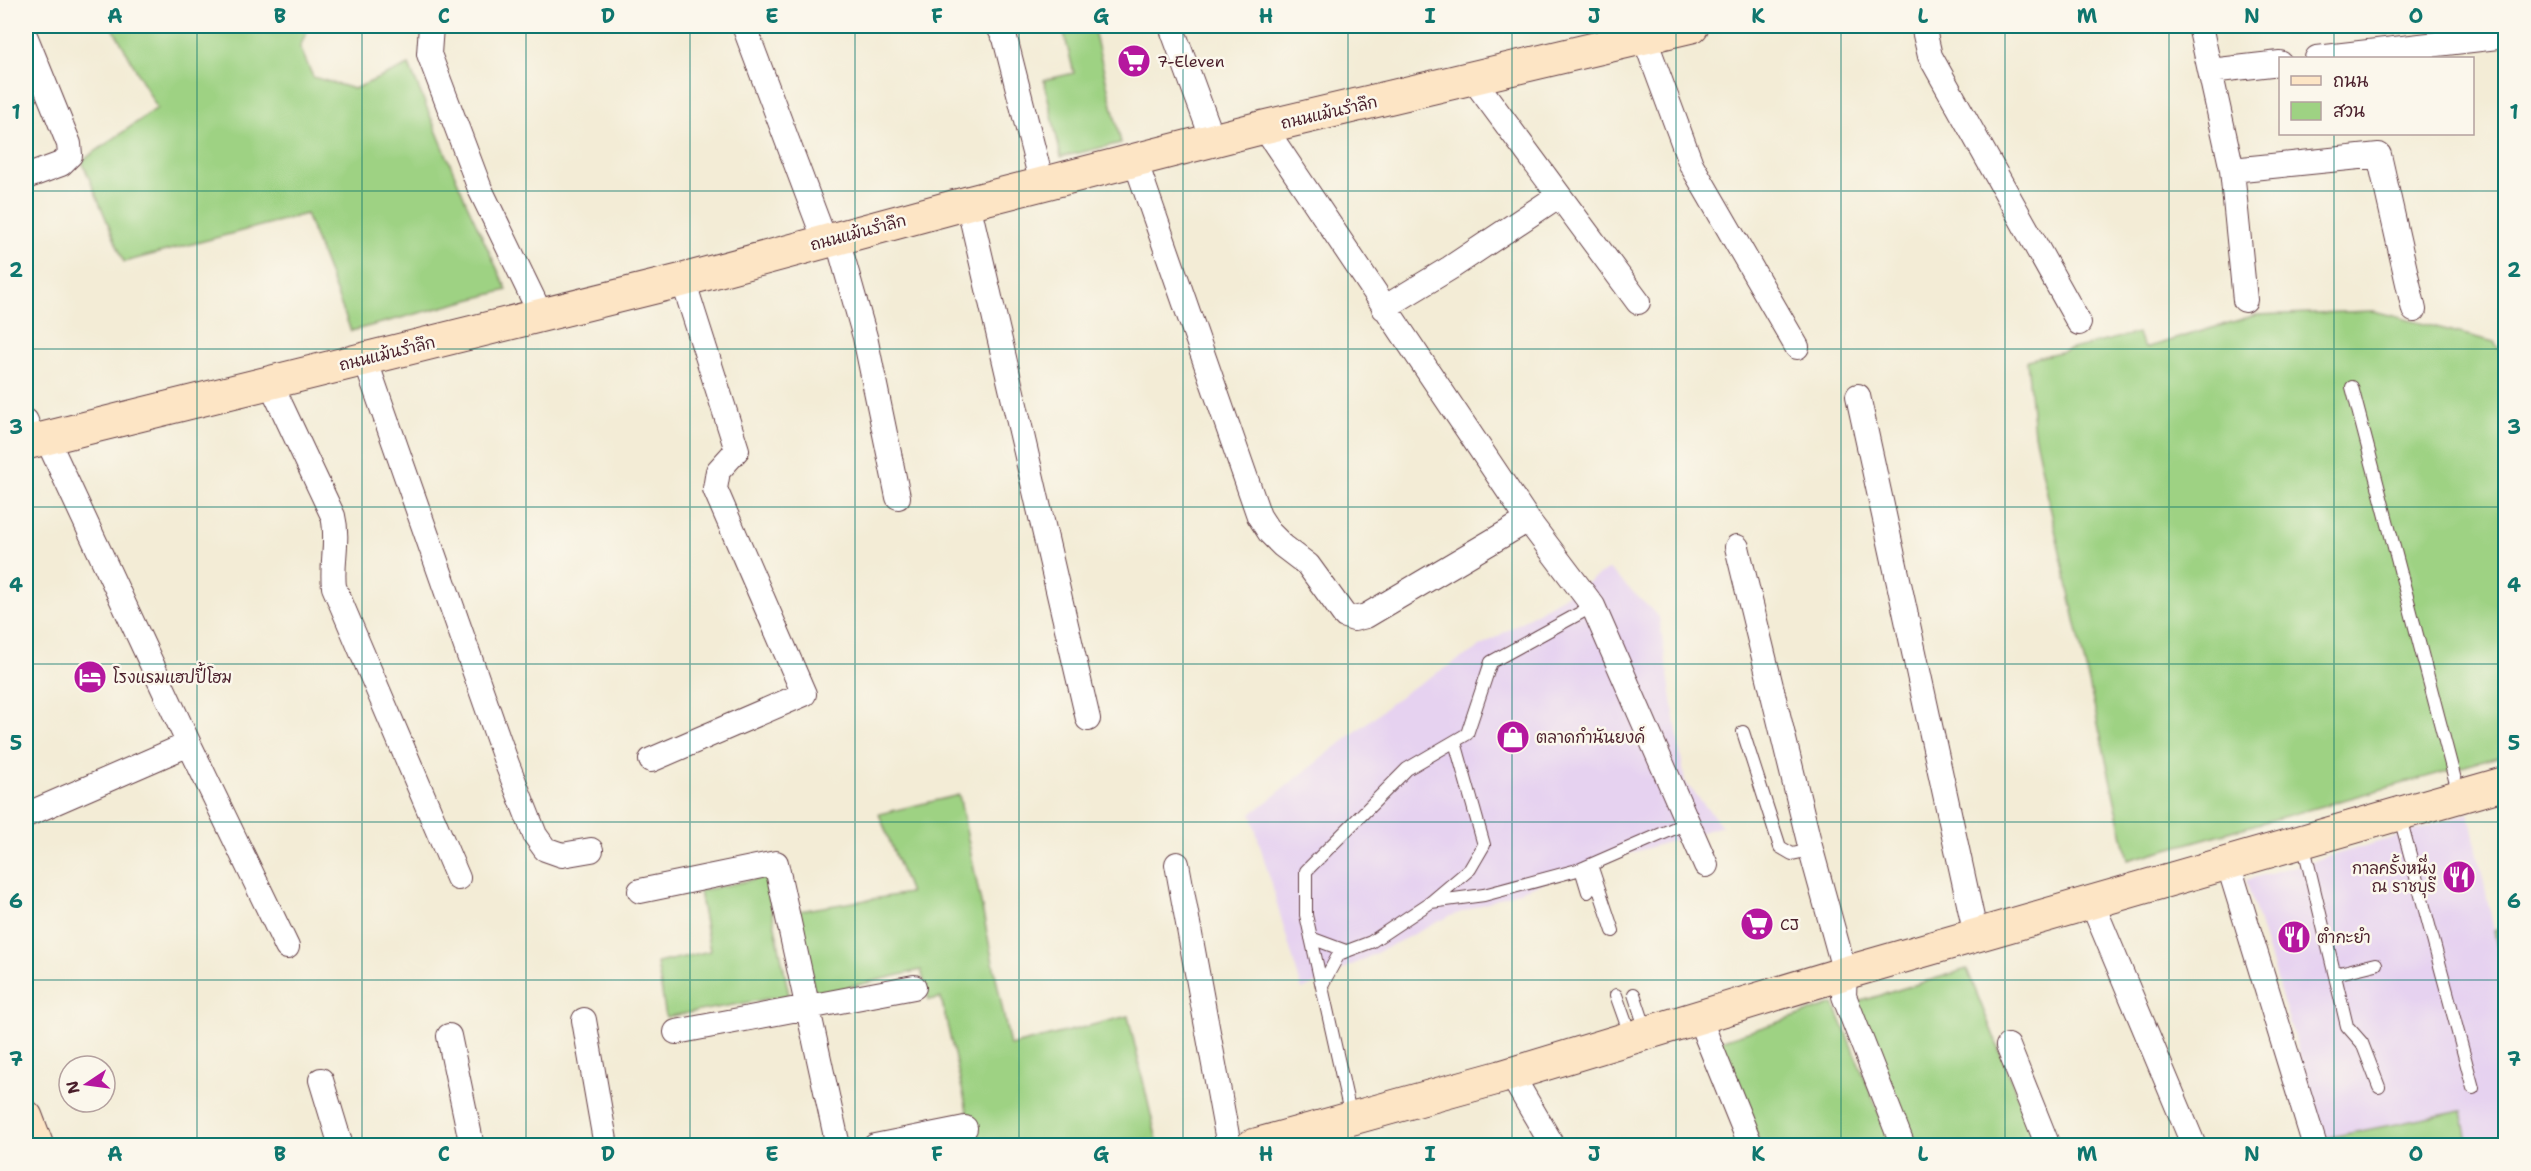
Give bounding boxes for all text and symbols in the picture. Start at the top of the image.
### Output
text: A [107,3,123,29]
text: B [274,3,286,29]
text: C [438,3,450,29]
text: D [601,3,615,29]
text: E [765,3,779,29]
text: F [931,3,943,29]
text: G [1093,3,1109,29]
text: H [1259,3,1273,29]
text: I [1424,3,1436,29]
text: J [1588,3,1601,29]
text: K [1751,3,1765,29]
text: L [1918,3,1929,29]
text: M [2077,3,2098,29]
text: N [2244,3,2260,29]
text: O [2409,3,2423,29]
supermarket icon: 7-Eleven [1116,43,1152,79]
place label: 7-Eleven [1157,51,1225,72]
legend [2279,57,2474,135]
text: ถนน [2333,69,2368,93]
street label: ถนนแม้นรำลึก [1279,91,1379,134]
text: 1 [11,99,21,125]
text: สวน [2333,99,2365,123]
text: 1 [2509,99,2519,125]
street label: ถนนแม้นรำลึก [808,210,908,255]
text: 2 [9,257,23,283]
text: 2 [2507,257,2521,283]
street label: ถนนแม้นรำลึก [337,331,437,376]
text: 3 [9,414,23,440]
text: 3 [2507,414,2521,440]
text: 4 [9,572,23,598]
text: 4 [2507,572,2521,598]
hotel icon: โรงแรมแฮปปี้โฮม [72,659,108,695]
place label: โรงแรมแฮปปี้โฮม [113,662,232,688]
shop icon: ตลาดกำนันยงค์ [1495,719,1531,755]
place label: ตลาดกำนันยงค์ [1536,726,1645,748]
text: 5 [10,730,22,756]
text: 5 [2508,730,2520,756]
place label: กาลครั้งหนึ่ง ณ ราชบุรี [2352,854,2437,899]
restaurant icon: กาลครั้งหนึ่ง ณ ราชบุรี [2441,859,2477,895]
text: 6 [9,888,23,914]
text: 6 [2507,888,2521,914]
supermarket icon: CJ [1739,906,1775,942]
place label: CJ [1780,914,1799,935]
restaurant icon: ตำกะยำ [2276,919,2312,955]
place label: ตำกะยำ [2317,927,2371,948]
text: 7 [9,1046,23,1072]
text: 7 [2507,1046,2521,1072]
north arrow [57,1054,117,1114]
text: N [61,1079,85,1096]
text: A [107,1141,123,1167]
text: B [274,1141,286,1167]
text: C [438,1141,450,1167]
text: D [601,1141,615,1167]
text: E [765,1141,779,1167]
text: F [931,1141,943,1167]
text: G [1093,1141,1109,1167]
text: H [1259,1141,1273,1167]
text: I [1424,1141,1436,1167]
text: J [1588,1141,1601,1167]
text: K [1751,1141,1765,1167]
text: L [1918,1141,1929,1167]
text: M [2077,1141,2098,1167]
text: N [2244,1141,2260,1167]
text: O [2409,1141,2423,1167]

